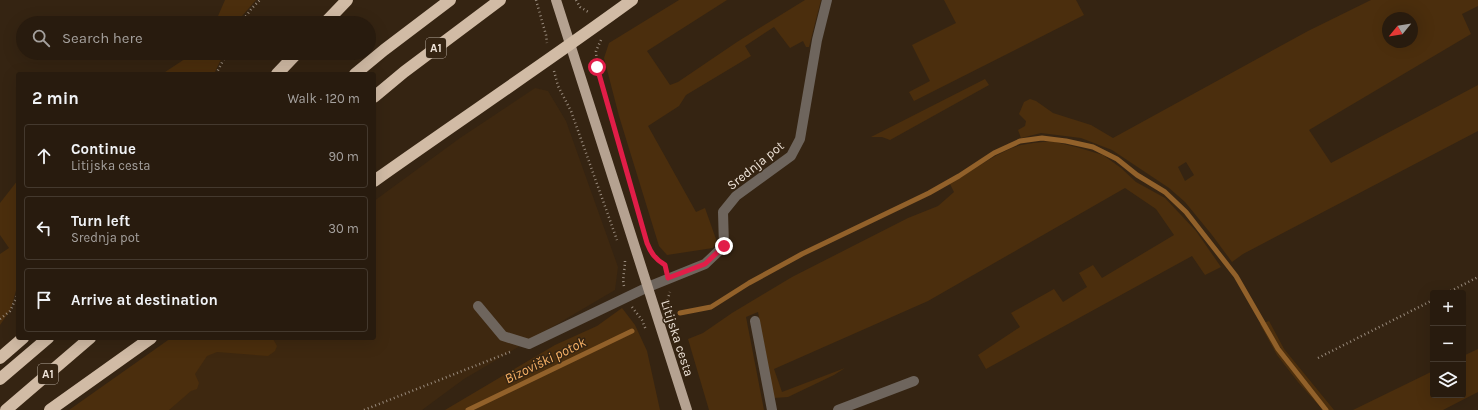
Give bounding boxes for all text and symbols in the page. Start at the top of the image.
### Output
north arrow [1382,12,1418,48]
search box [16,16,376,60]
icon: search [30,27,52,49]
text: Search here [62,29,143,47]
road number: A1 [426,38,446,58]
route start [588,58,606,76]
text: 2 min [32,88,79,108]
text: Walk · 120 m [287,91,360,106]
street label: Srednja pot [724,138,787,193]
text: Continue [71,140,136,158]
icon: ahead [33,145,55,167]
text: 90 m [328,149,359,164]
text: Litijska cesta [71,158,150,173]
text: Turn left [71,212,130,230]
icon: left [33,217,55,239]
text: 30 m [328,221,359,236]
text: Srednja pot [71,230,140,245]
route end [715,237,733,255]
icon: arrive [33,289,55,311]
map controls [1430,290,1466,398]
button: + [1430,290,1466,326]
text: Arrive at destination [71,291,218,309]
street label: Litijska cesta [658,298,697,378]
button: − [1430,326,1466,362]
water label: Bizoviški potok [502,333,589,387]
button: layers [1430,362,1466,398]
road number: A1 [38,364,58,384]

